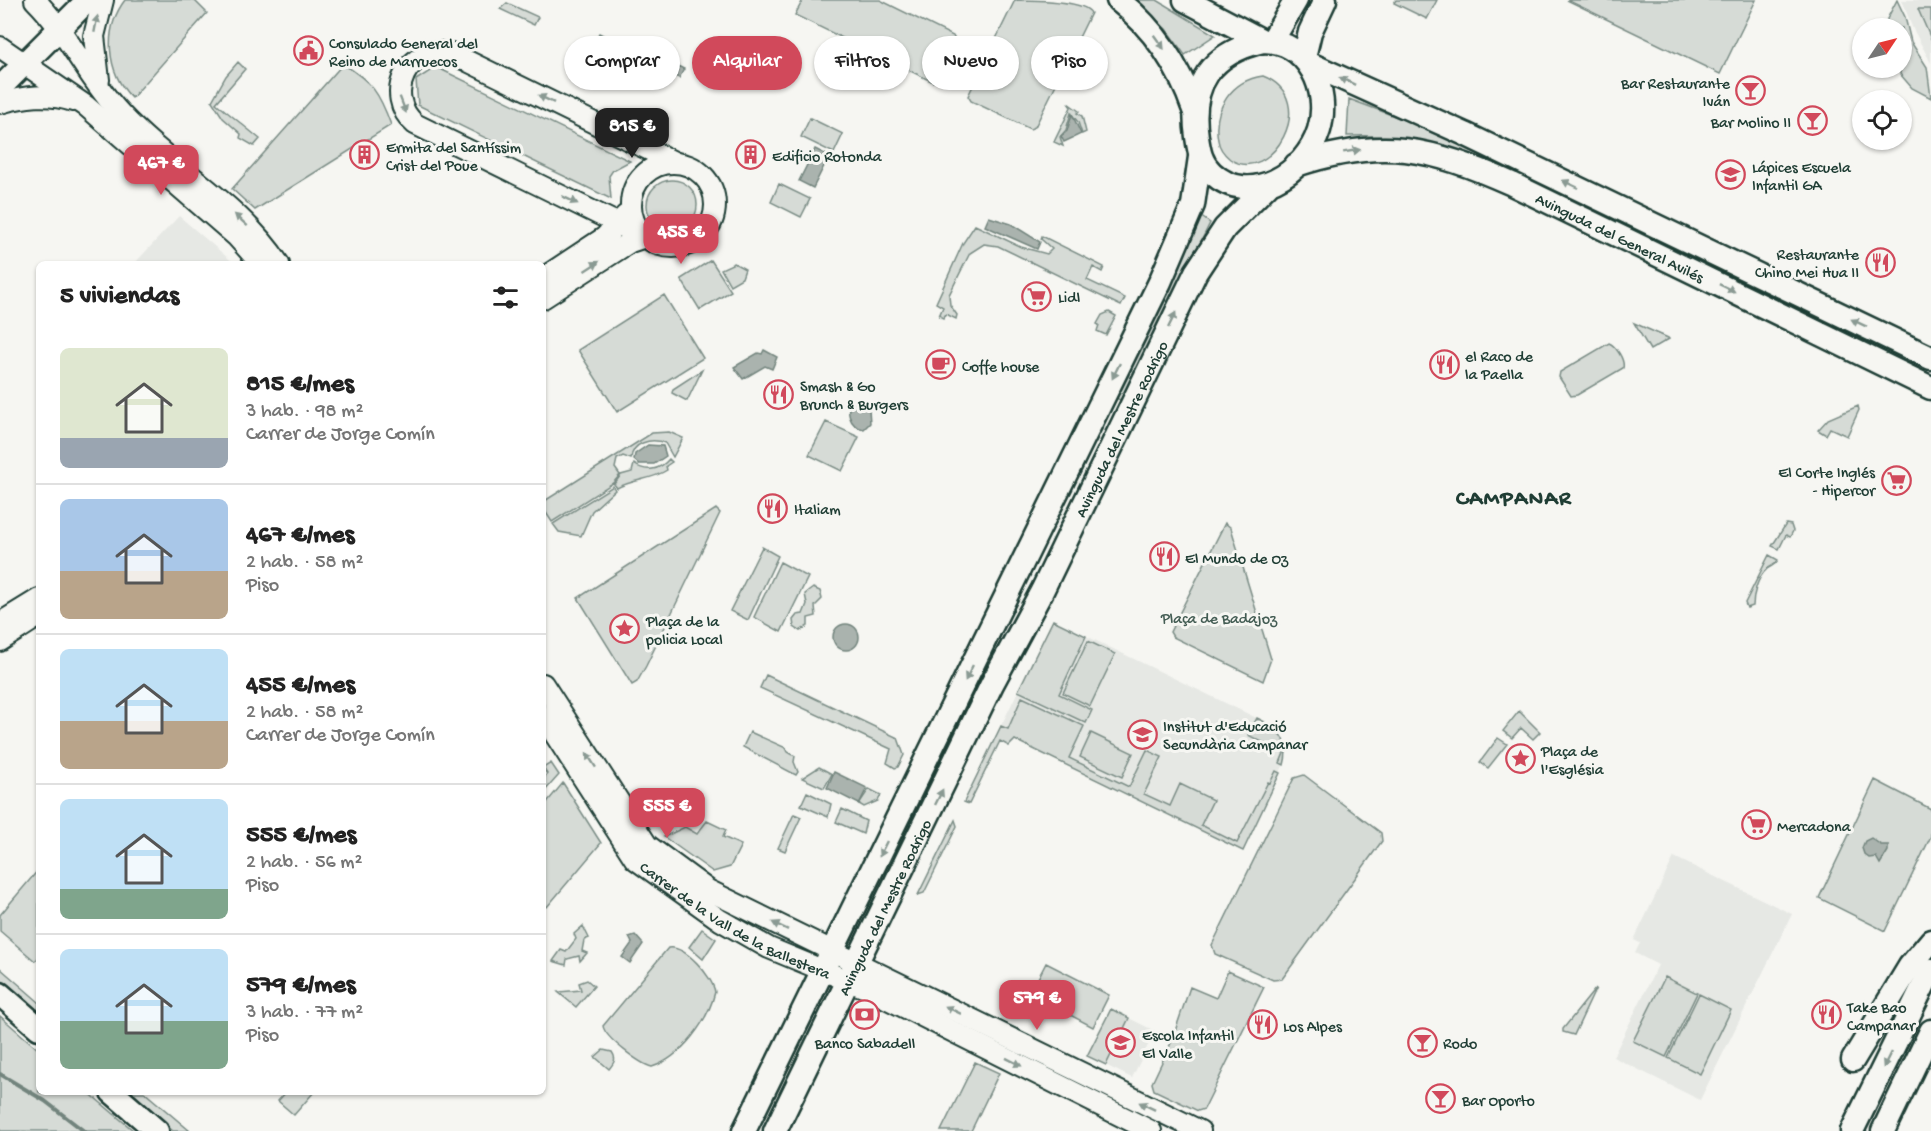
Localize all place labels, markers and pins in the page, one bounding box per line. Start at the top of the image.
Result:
public building icon: Consulado General del Reino de Marruecos [292,35,324,67]
place label: Consulado General del Reino de Marruecos [329,36,478,73]
bar icon: Bar Restaurante Iván [1735,75,1767,107]
place label: Bar Restaurante Iván [1620,76,1731,113]
bar icon: Bar Molino II [1796,105,1828,137]
pin: 815 € [590,108,674,159]
place label: Bar Molino II [1710,115,1791,134]
building icon: Ermita del Santíssim Crist del Poue [349,139,381,171]
building icon: Edificio Rotonda [735,139,767,171]
place label: Ermita del Santíssim Crist del Poue [386,140,522,177]
pin: 467 € [119,145,203,196]
place label: Edificio Rotonda [772,149,883,168]
school or university icon: Lápices Escuela Infantil GA [1715,159,1747,191]
place label: Lápices Escuela Infantil GA [1752,160,1852,197]
pin: 455 € [639,214,723,265]
restaurant icon: Restaurante Chino Mei Hua II [1864,246,1896,278]
place label: Restaurante Chino Mei Hua II [1755,247,1860,284]
supermarket icon: Lidl [1021,280,1053,312]
place label: Lidl [1058,290,1080,309]
restaurant icon: el Raco de la Paella [1428,348,1460,380]
cafe icon: Coffe house [925,349,957,381]
place label: el Raco de la Paella [1465,349,1534,386]
place label: Coffe house [962,359,1040,378]
restaurant icon: Smash & Go Brunch & Burgers [763,378,795,410]
place label: Smash & Go Brunch & Burgers [799,379,909,416]
supermarket icon: El Corte Inglés - Hipercor [1880,464,1912,496]
place label: El Corte Inglés - Hipercor [1778,465,1876,502]
restaurant icon: Italiam [757,492,789,524]
place label: Italiam [794,502,841,521]
restaurant icon: El Mundo de Oz [1148,541,1180,573]
place label: El Mundo de Oz [1185,551,1289,570]
place icon: Plaça de la policia Local [609,613,641,645]
place label: Plaça de la policia Local [645,614,723,651]
school or university icon: Institut d'Educació Secundària Campanar [1126,718,1158,750]
place label: Institut d'Educació Secundària Campanar [1163,719,1308,756]
place icon: Plaça de l'Església [1504,743,1536,775]
place label: Plaça de l'Església [1540,744,1605,781]
pin: 555 € [625,788,709,839]
supermarket icon: Mercadona [1740,809,1772,841]
place label: Mercadona [1777,819,1852,838]
pin: 579 € [995,980,1079,1031]
bank icon: Banco Sabadell [849,998,881,1030]
restaurant icon: Take Bao Campanar [1810,999,1842,1031]
place label: Take Bao Campanar [1846,1000,1916,1037]
restaurant icon: Los Alpes [1246,1009,1278,1041]
place label: Los Alpes [1283,1019,1343,1038]
bar icon: Rodo [1406,1026,1438,1058]
school or university icon: Escola Infantil El Valle [1105,1027,1137,1059]
place label: Escola Infantil El Valle [1142,1028,1234,1065]
place label: Banco Sabadell [814,1036,915,1055]
place label: Rodo [1443,1036,1477,1055]
bar icon: Bar Oporto [1425,1083,1457,1115]
place label: Bar Oporto [1461,1093,1535,1112]

